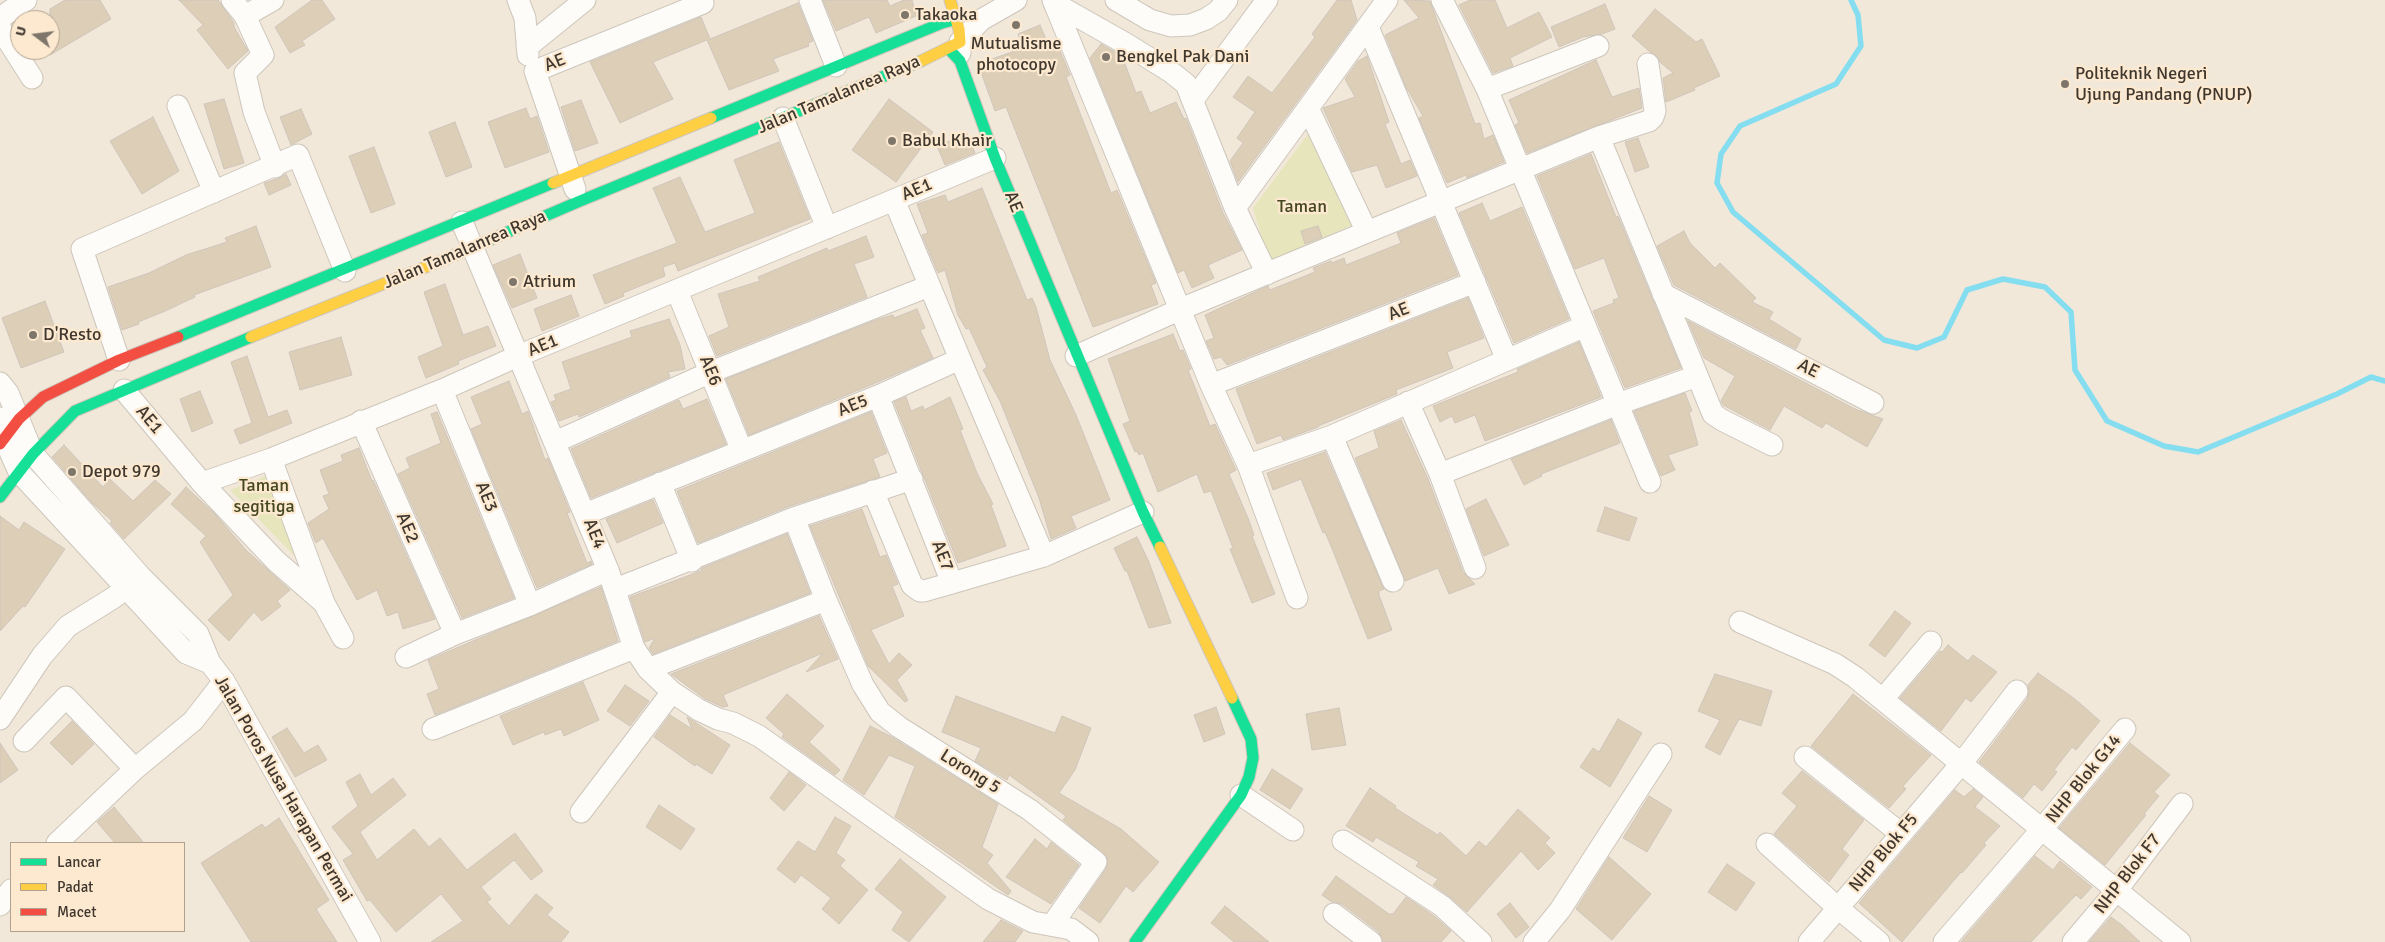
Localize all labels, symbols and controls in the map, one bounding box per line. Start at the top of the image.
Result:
place label: Takaoka [915,4,977,26]
marker: Takaoka [899,9,911,21]
north arrow [10,10,60,60]
marker: Mutualisme photocopy [1010,19,1022,31]
text: U [12,24,30,38]
place label: Mutualisme photocopy [971,33,1061,76]
place label: Bengkel Pak Dani [1116,46,1249,68]
street label: AE [541,49,569,77]
street label: Jalan Tamalanrea Raya [754,51,924,139]
marker: Bengkel Pak Dani [1100,51,1112,63]
place label: Politeknik Negeri Ujung Pandang (PNUP) [2075,63,2253,106]
marker: Politeknik Negeri Ujung Pandang (PNUP) [2059,78,2071,90]
place label: Babul Khair [902,130,992,152]
marker: Babul Khair [886,135,898,147]
street label: AE1 [899,174,935,206]
street label: AE [999,188,1027,216]
park label: Taman [1277,196,1327,218]
street label: Jalan Tamalanrea Raya [380,206,550,294]
place label: Atrium [523,271,576,293]
marker: Atrium [507,276,519,288]
street label: AE [1385,298,1413,326]
place label: D'Resto [43,324,101,346]
marker: D'Resto [27,329,39,341]
street label: AE1 [525,330,561,362]
street label: AE6 [694,353,726,389]
street label: AE [1794,354,1822,384]
street label: AE5 [835,390,871,422]
street label: AE1 [131,401,167,439]
place label: Depot 979 [82,461,161,483]
marker: Depot 979 [66,466,78,478]
park label: Taman segitiga [233,475,295,518]
street label: AE3 [470,479,502,515]
street label: AE2 [391,510,423,546]
street label: AE4 [578,516,610,552]
street label: AE7 [926,538,958,574]
street label: Jalan Poros Nusa Harapan Permai [209,672,357,906]
street label: NHP Blok G14 [2042,730,2126,828]
street label: Lorong 5 [936,745,1004,799]
street label: NHP Blok F5 [1845,809,1923,897]
street label: NHP Blok F7 [2090,830,2166,918]
legend [10,842,185,932]
text: Lancar [57,853,101,871]
text: Padat [57,878,93,896]
text: Macet [57,903,96,921]

